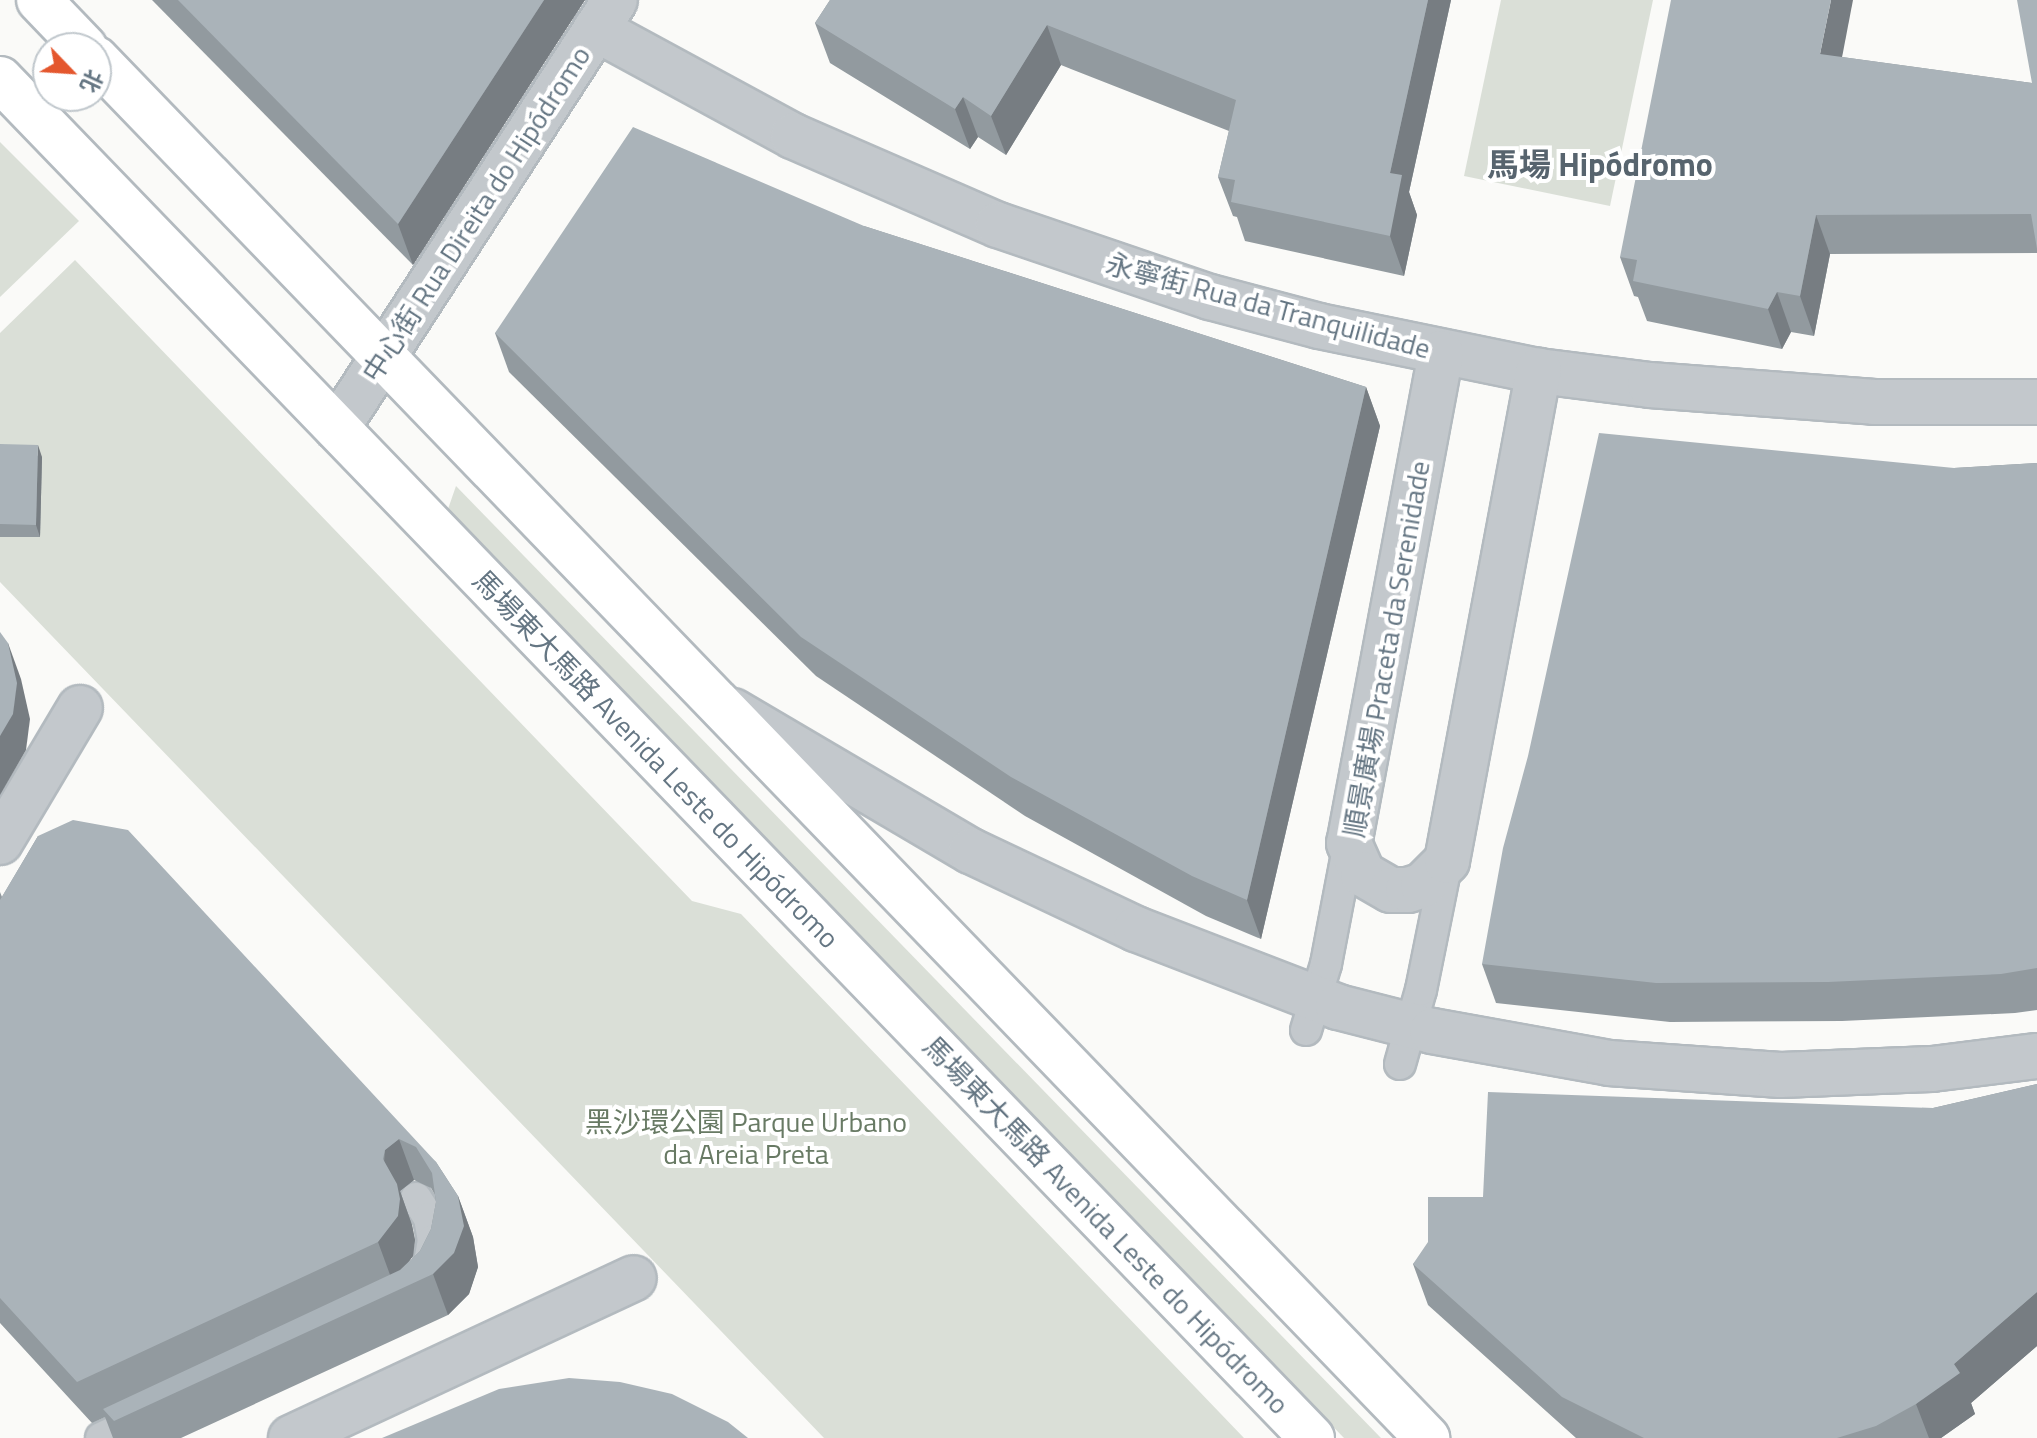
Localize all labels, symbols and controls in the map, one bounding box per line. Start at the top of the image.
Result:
north arrow [32,32,112,112]
street label: 中心街 Rua Direita do Hipódromo [355,40,597,388]
text: 北 [72,64,112,98]
district label: 馬場 Hipódromo [1487,145,1713,183]
street label: 永寧街 Rua da Tranquilidade [1102,246,1434,366]
street label: 順景廣場 Praceta da Serenidade [1337,458,1437,840]
street label: 馬場東大馬路 Avenida Leste do Hipódromo [466,563,846,955]
street label: 馬場東大馬路 Avenida Leste do Hipódromo [916,1029,1296,1421]
park label: 黑沙環公園 Parque Urbano da Areia Preta [585,1105,907,1171]

